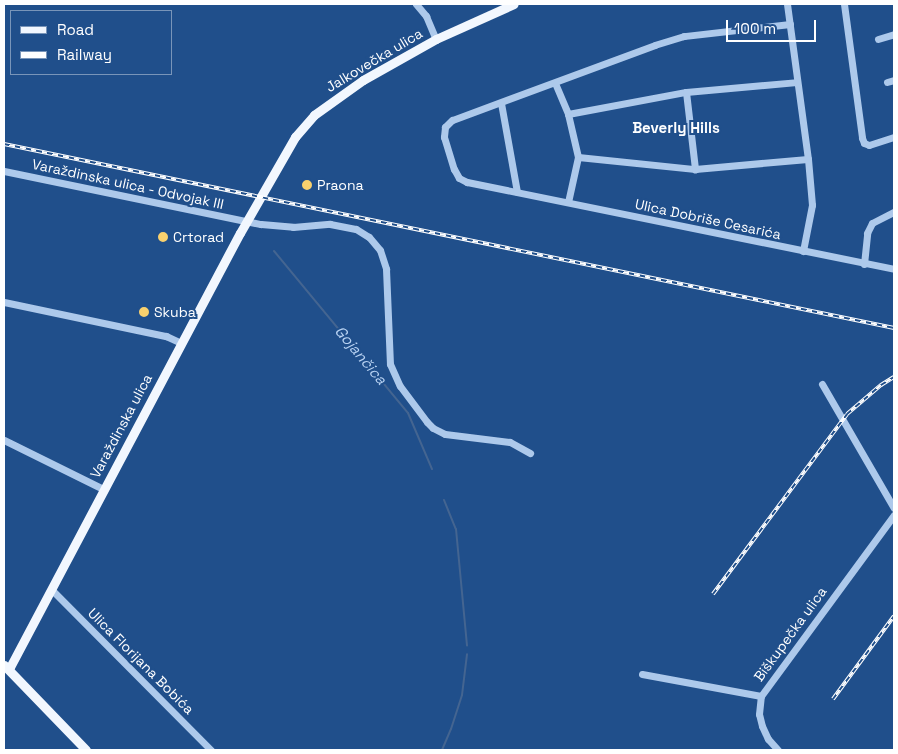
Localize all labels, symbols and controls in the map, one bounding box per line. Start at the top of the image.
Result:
legend [10,10,172,75]
scale bar [728,10,818,42]
text: 100 m [734,19,776,38]
text: Road [57,20,94,39]
street label: Jalkovečka ulica [323,25,425,95]
text: Railway [57,45,112,64]
district label: Beverly Hills [632,119,720,137]
street label: Varaždinska ulica - Odvojak III [30,155,226,213]
place label: Praona [317,177,364,193]
marker: Praona [301,179,313,191]
street label: Ulica Dobriše Cesarića [633,195,783,243]
place label: Crtorad [173,229,224,245]
marker: Crtorad [157,231,169,243]
place label: Skuba [154,304,196,320]
marker: Skuba [138,306,150,318]
water label: Gojančica [331,322,391,388]
street label: Varaždinska ulica [86,371,156,481]
street label: Biškupečka ulica [750,583,830,685]
street label: Ulica Florijana Bobića [84,604,198,718]

